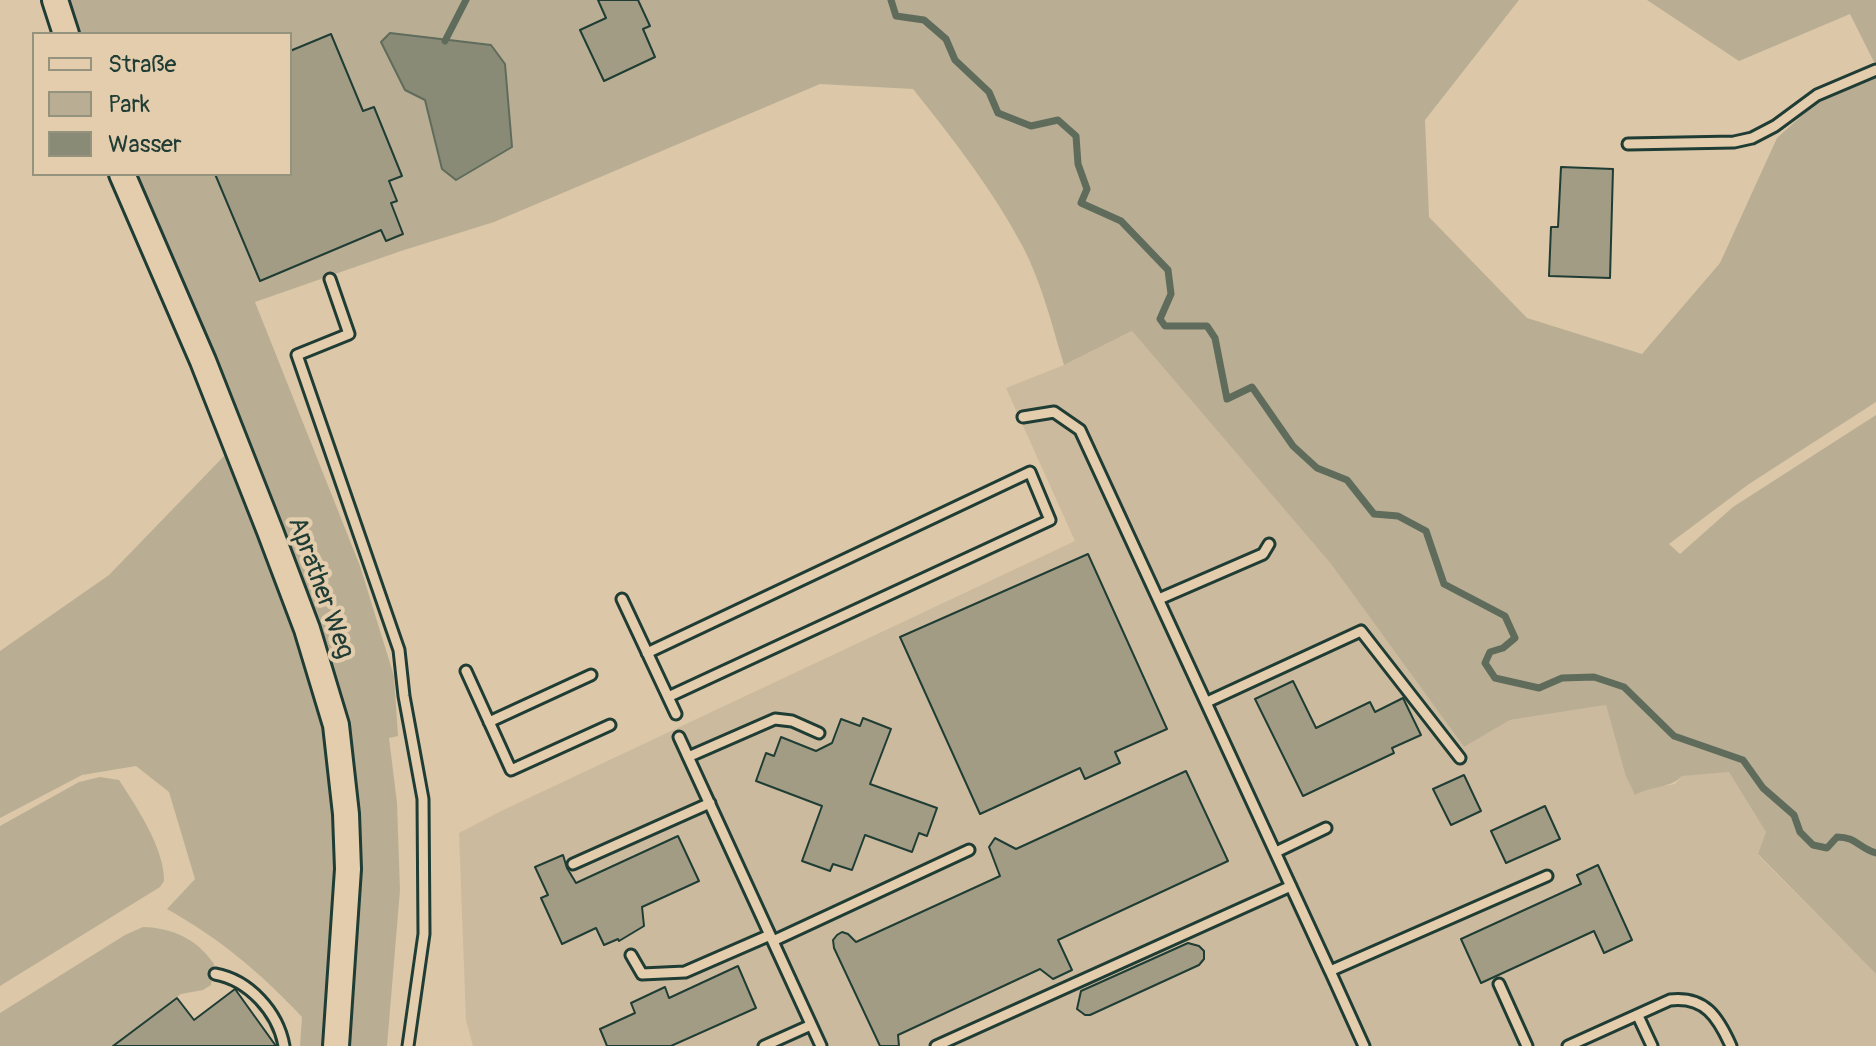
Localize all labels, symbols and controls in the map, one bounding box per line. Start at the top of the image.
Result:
legend [32,32,292,176]
text: Straße [108,50,176,79]
text: Park [108,90,150,119]
text: Wasser [108,130,182,159]
street label: Aprather Weg [280,513,360,663]

